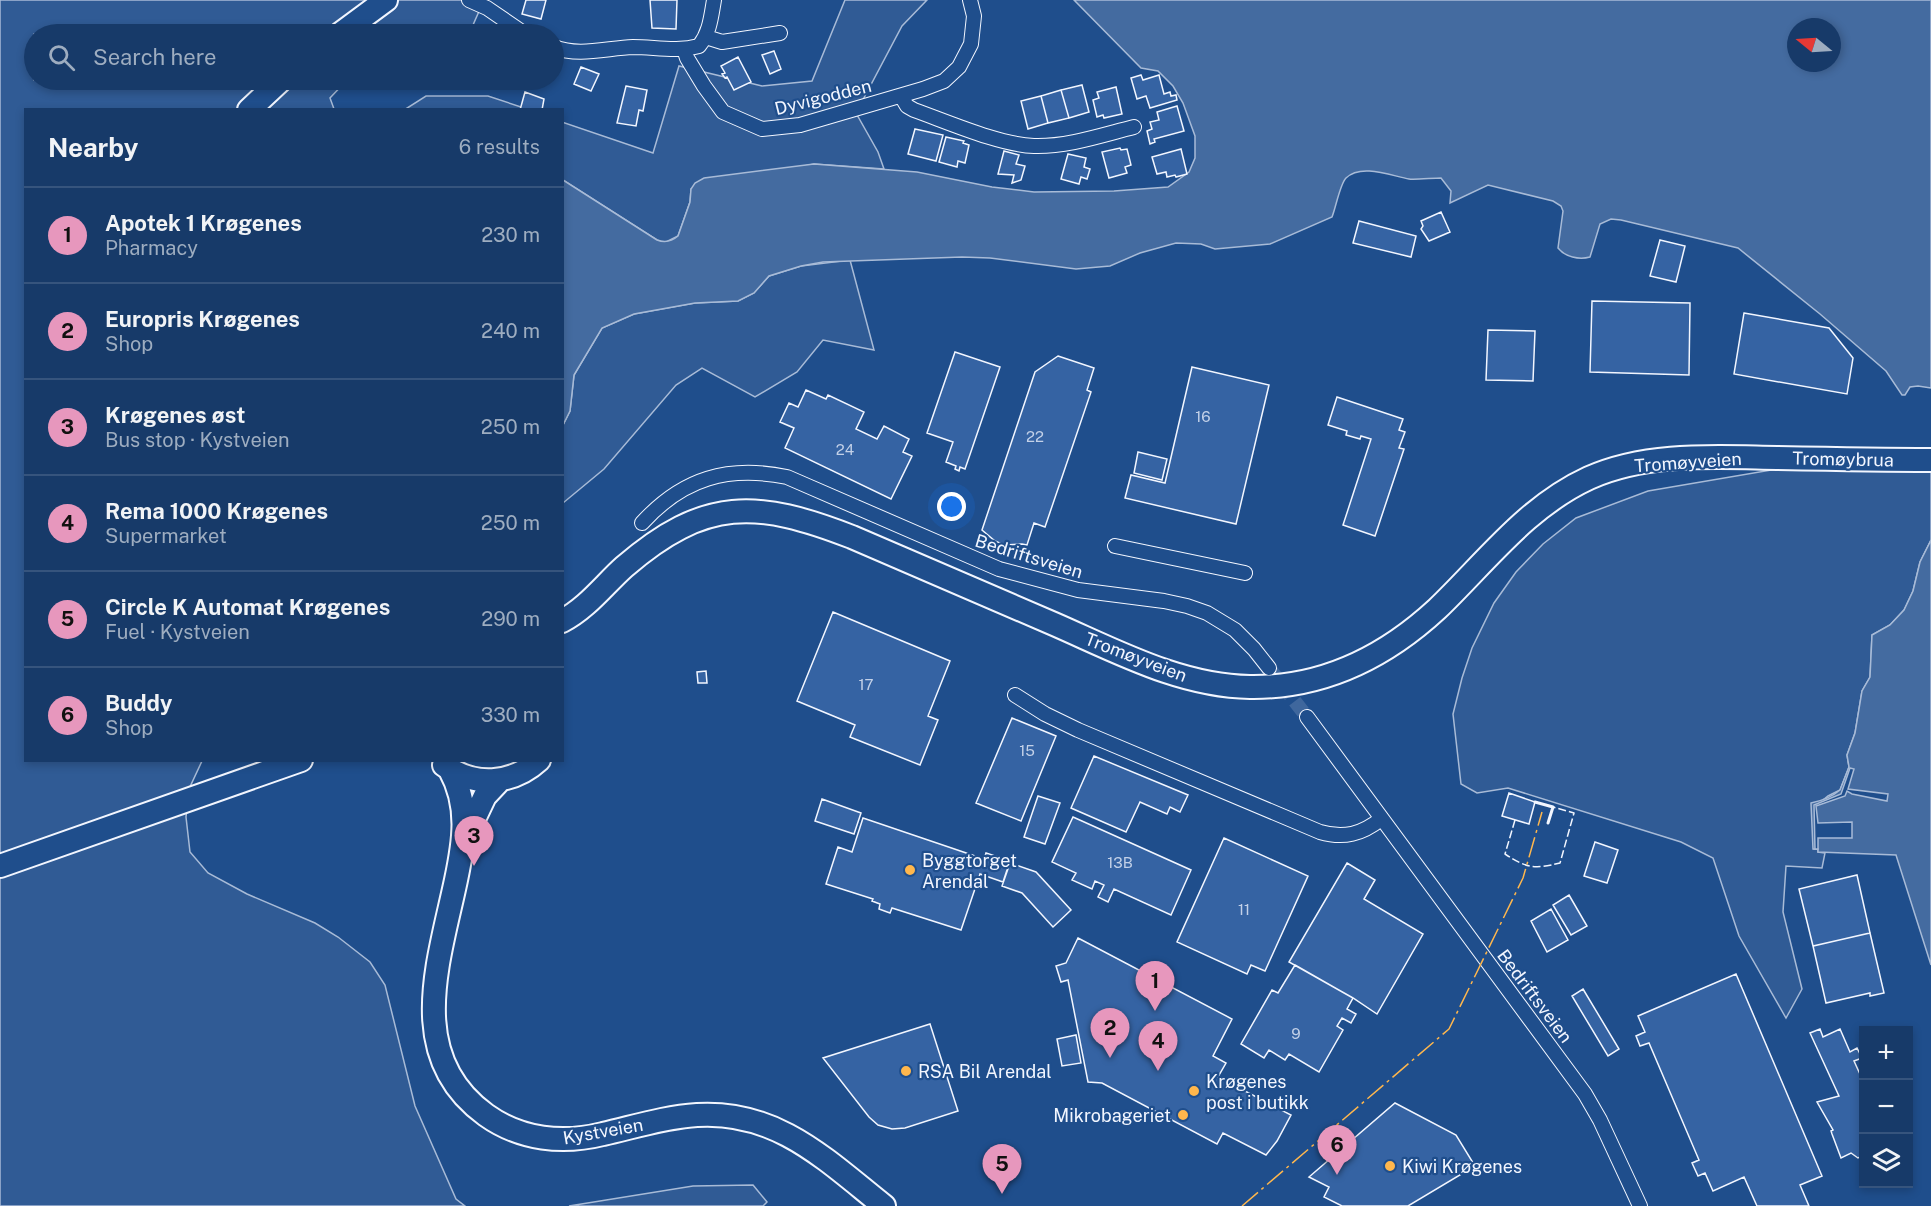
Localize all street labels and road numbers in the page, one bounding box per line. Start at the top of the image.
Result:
street label: Dyvigodden [772,75,874,119]
street label: Tromøyveien [1634,448,1742,476]
street label: Tromøybrua [1792,448,1894,470]
street label: Bedriftsveien [973,530,1085,582]
street label: Tromøyveien [1082,628,1190,686]
street label: Bedriftsveien [1493,945,1577,1047]
street label: Kystveien [561,1114,645,1148]

